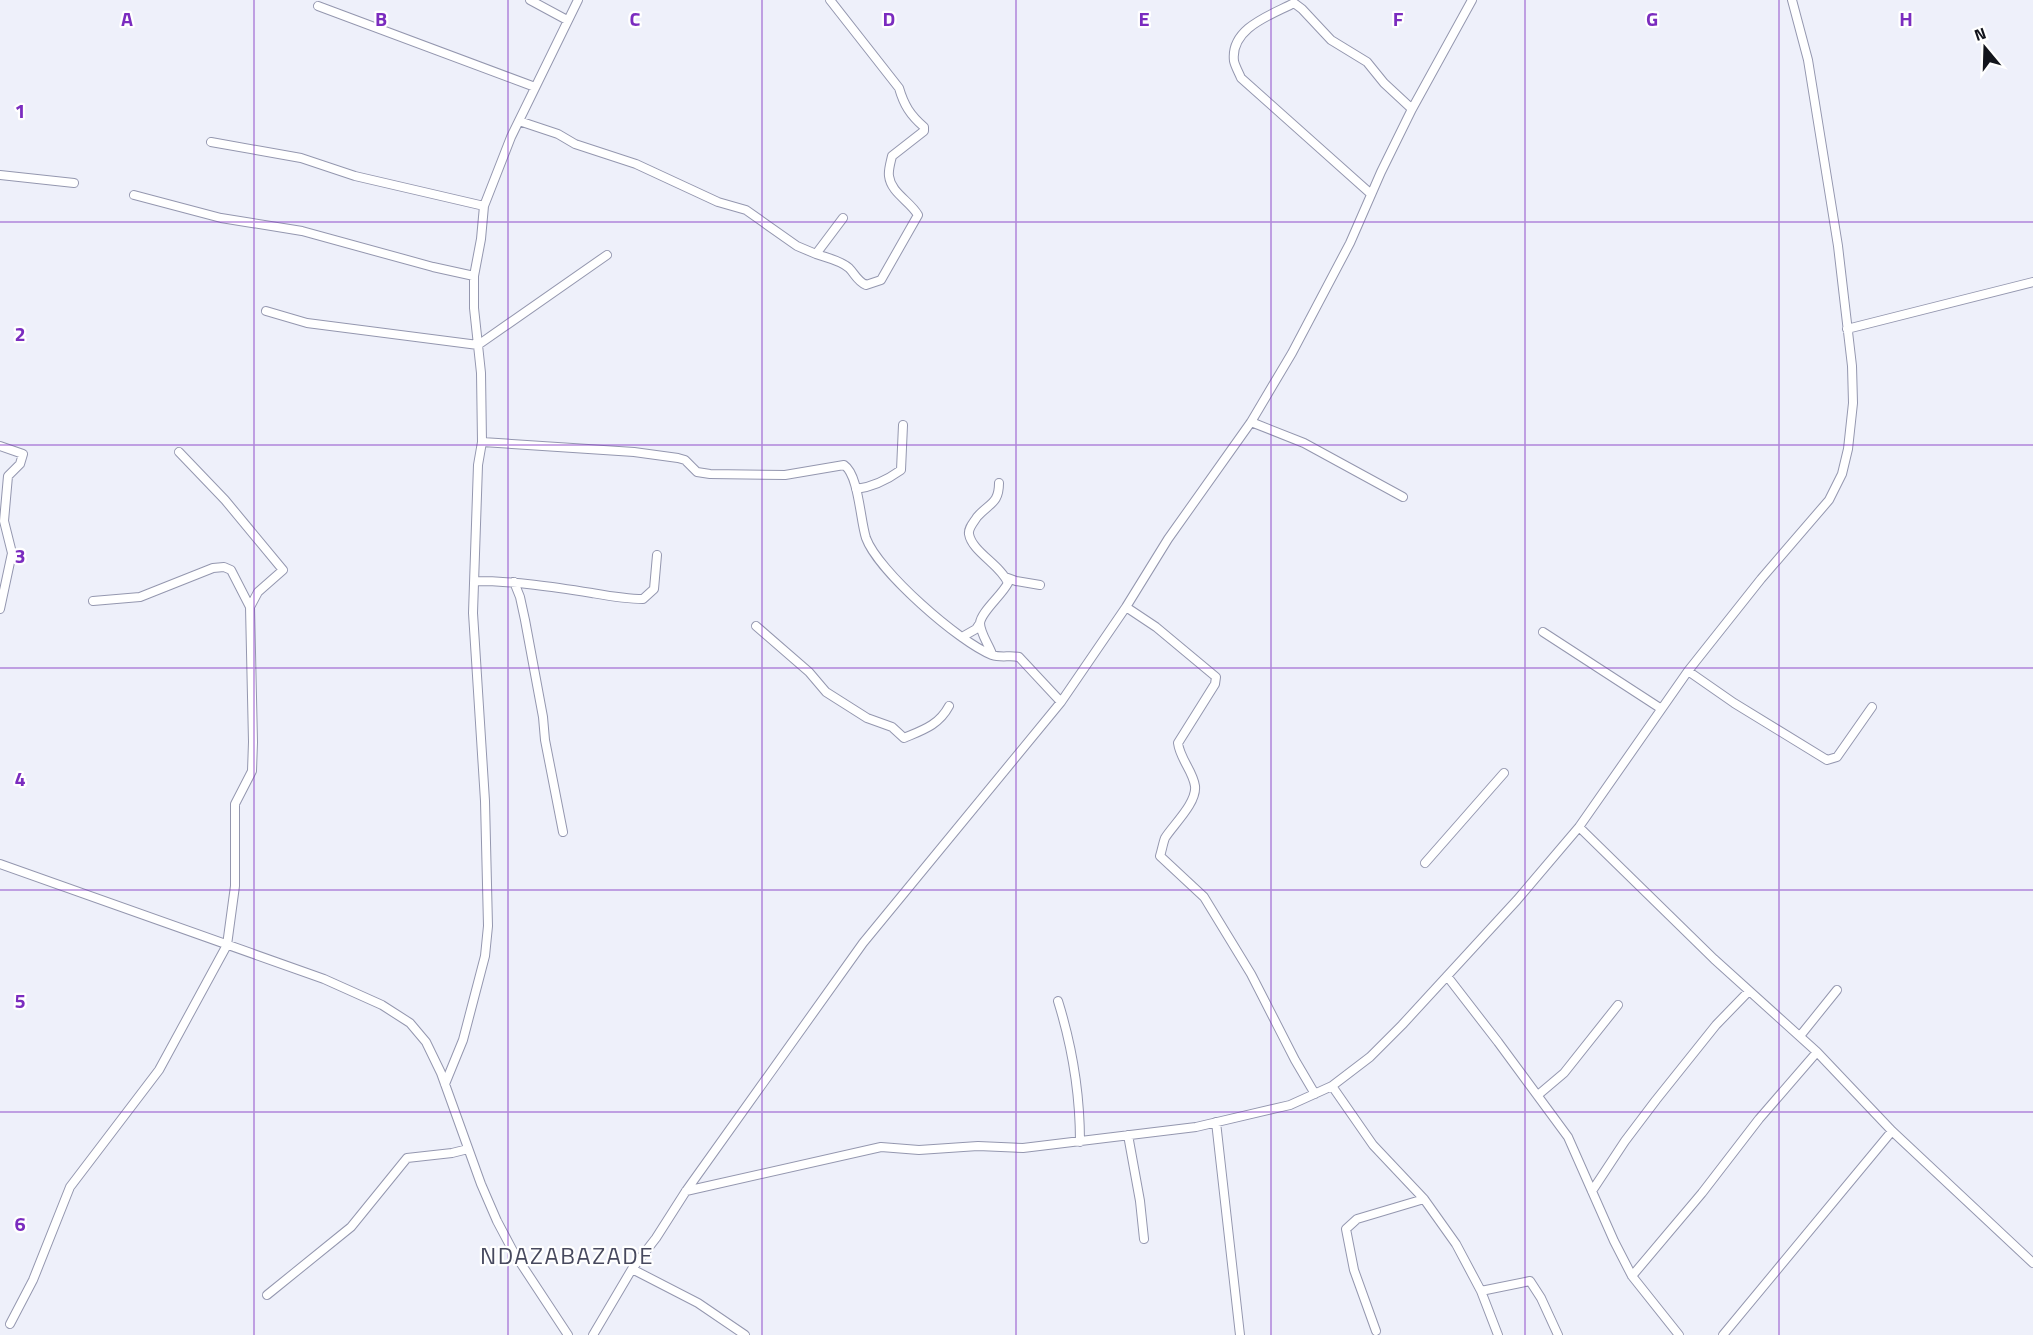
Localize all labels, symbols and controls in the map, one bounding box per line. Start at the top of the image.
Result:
text: A [121,3,133,34]
text: B [375,3,387,34]
text: C [630,3,641,34]
text: D [883,3,895,34]
text: E [1138,3,1150,34]
text: F [1393,3,1404,34]
text: G [1646,3,1658,34]
text: H [1899,3,1913,34]
north arrow [1955,18,2015,78]
text: N [1971,21,1989,47]
text: 1 [14,95,26,126]
text: 2 [14,318,26,349]
text: 3 [14,540,26,571]
text: 4 [14,763,26,794]
text: 5 [14,985,26,1016]
text: 6 [14,1208,26,1239]
district label: NDAZABAZADE [480,1237,654,1273]

